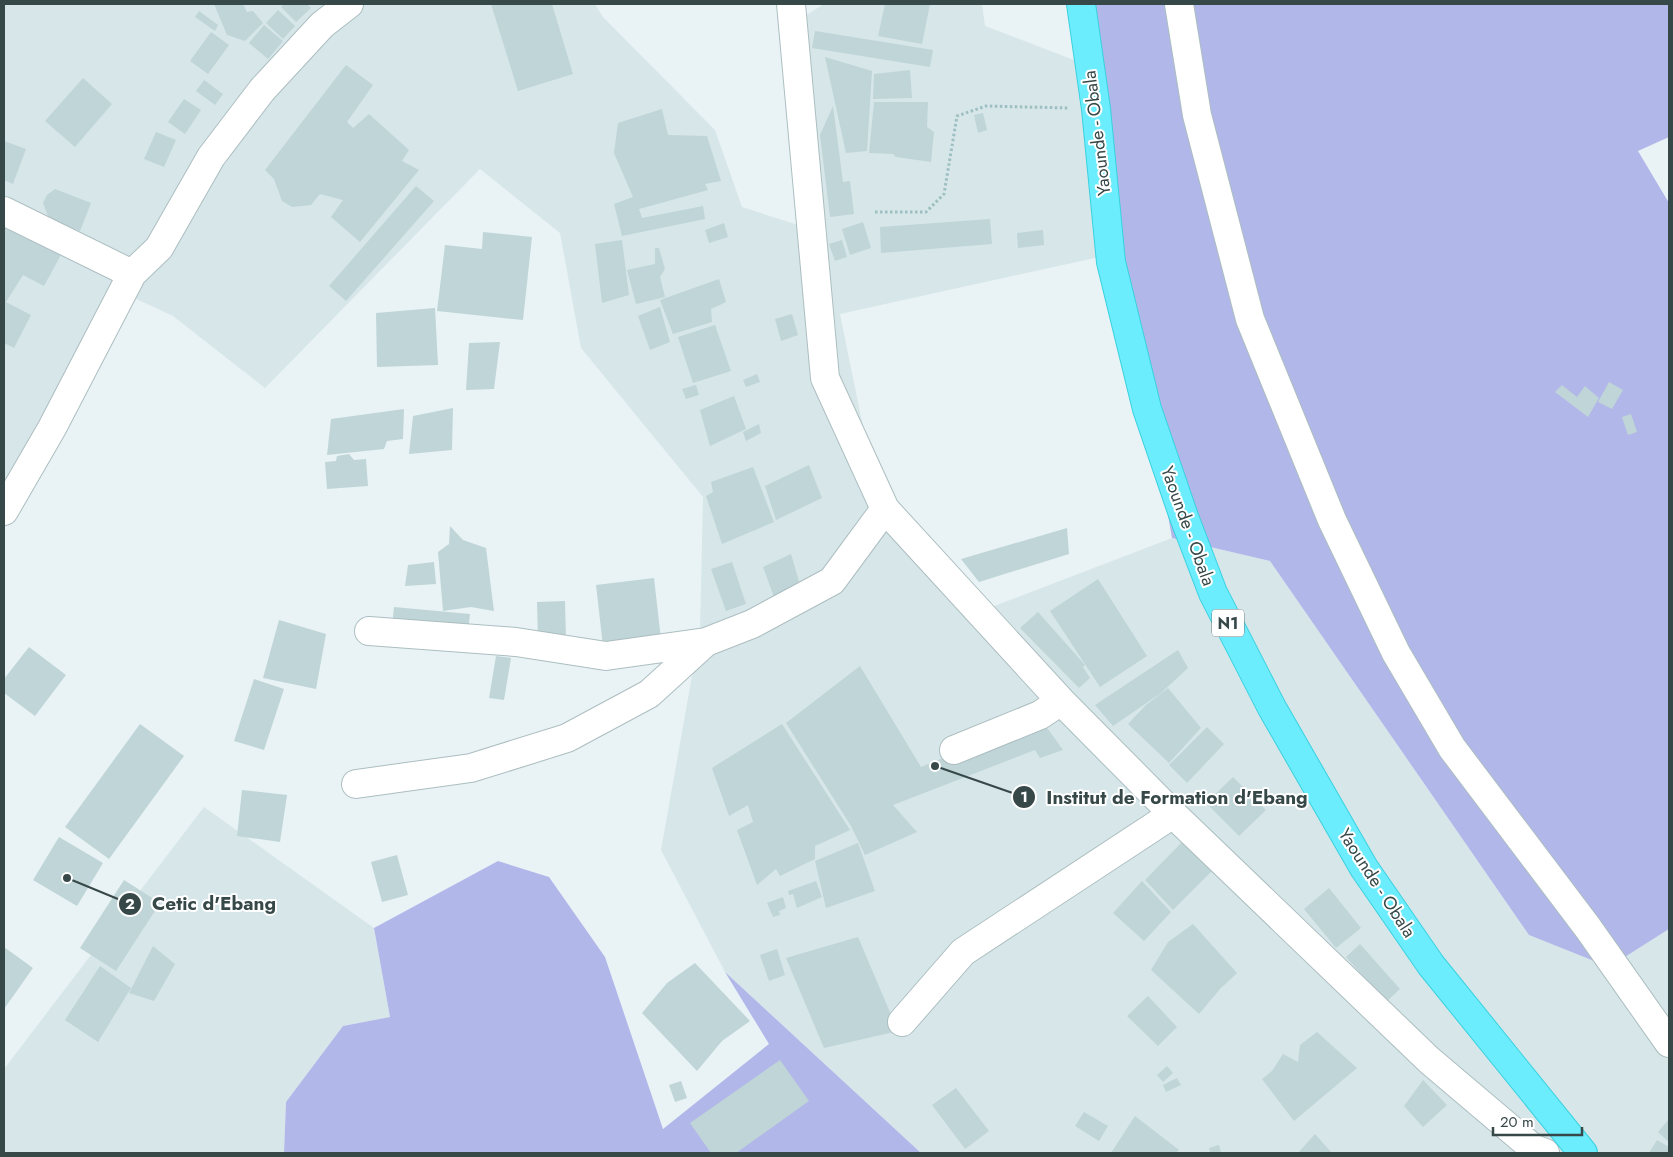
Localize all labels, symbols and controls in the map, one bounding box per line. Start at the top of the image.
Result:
street label: Yaounde - Obala [1076,69,1118,197]
street label: Yaounde - Obala [1154,462,1222,590]
road number: N1 [1212,610,1244,636]
callout: Institut de Formation d'Ebang [1011,780,1318,814]
text: Institut de Formation d'Ebang [1046,784,1308,811]
text: 1 [1020,786,1028,808]
street label: Yaounde - Obala [1332,823,1422,943]
callout: Cetic d'Ebang [117,887,286,921]
text: Cetic d'Ebang [152,890,276,917]
text: 2 [125,893,135,915]
scale bar [1493,1104,1582,1136]
text: 20 m [1500,1111,1534,1133]

